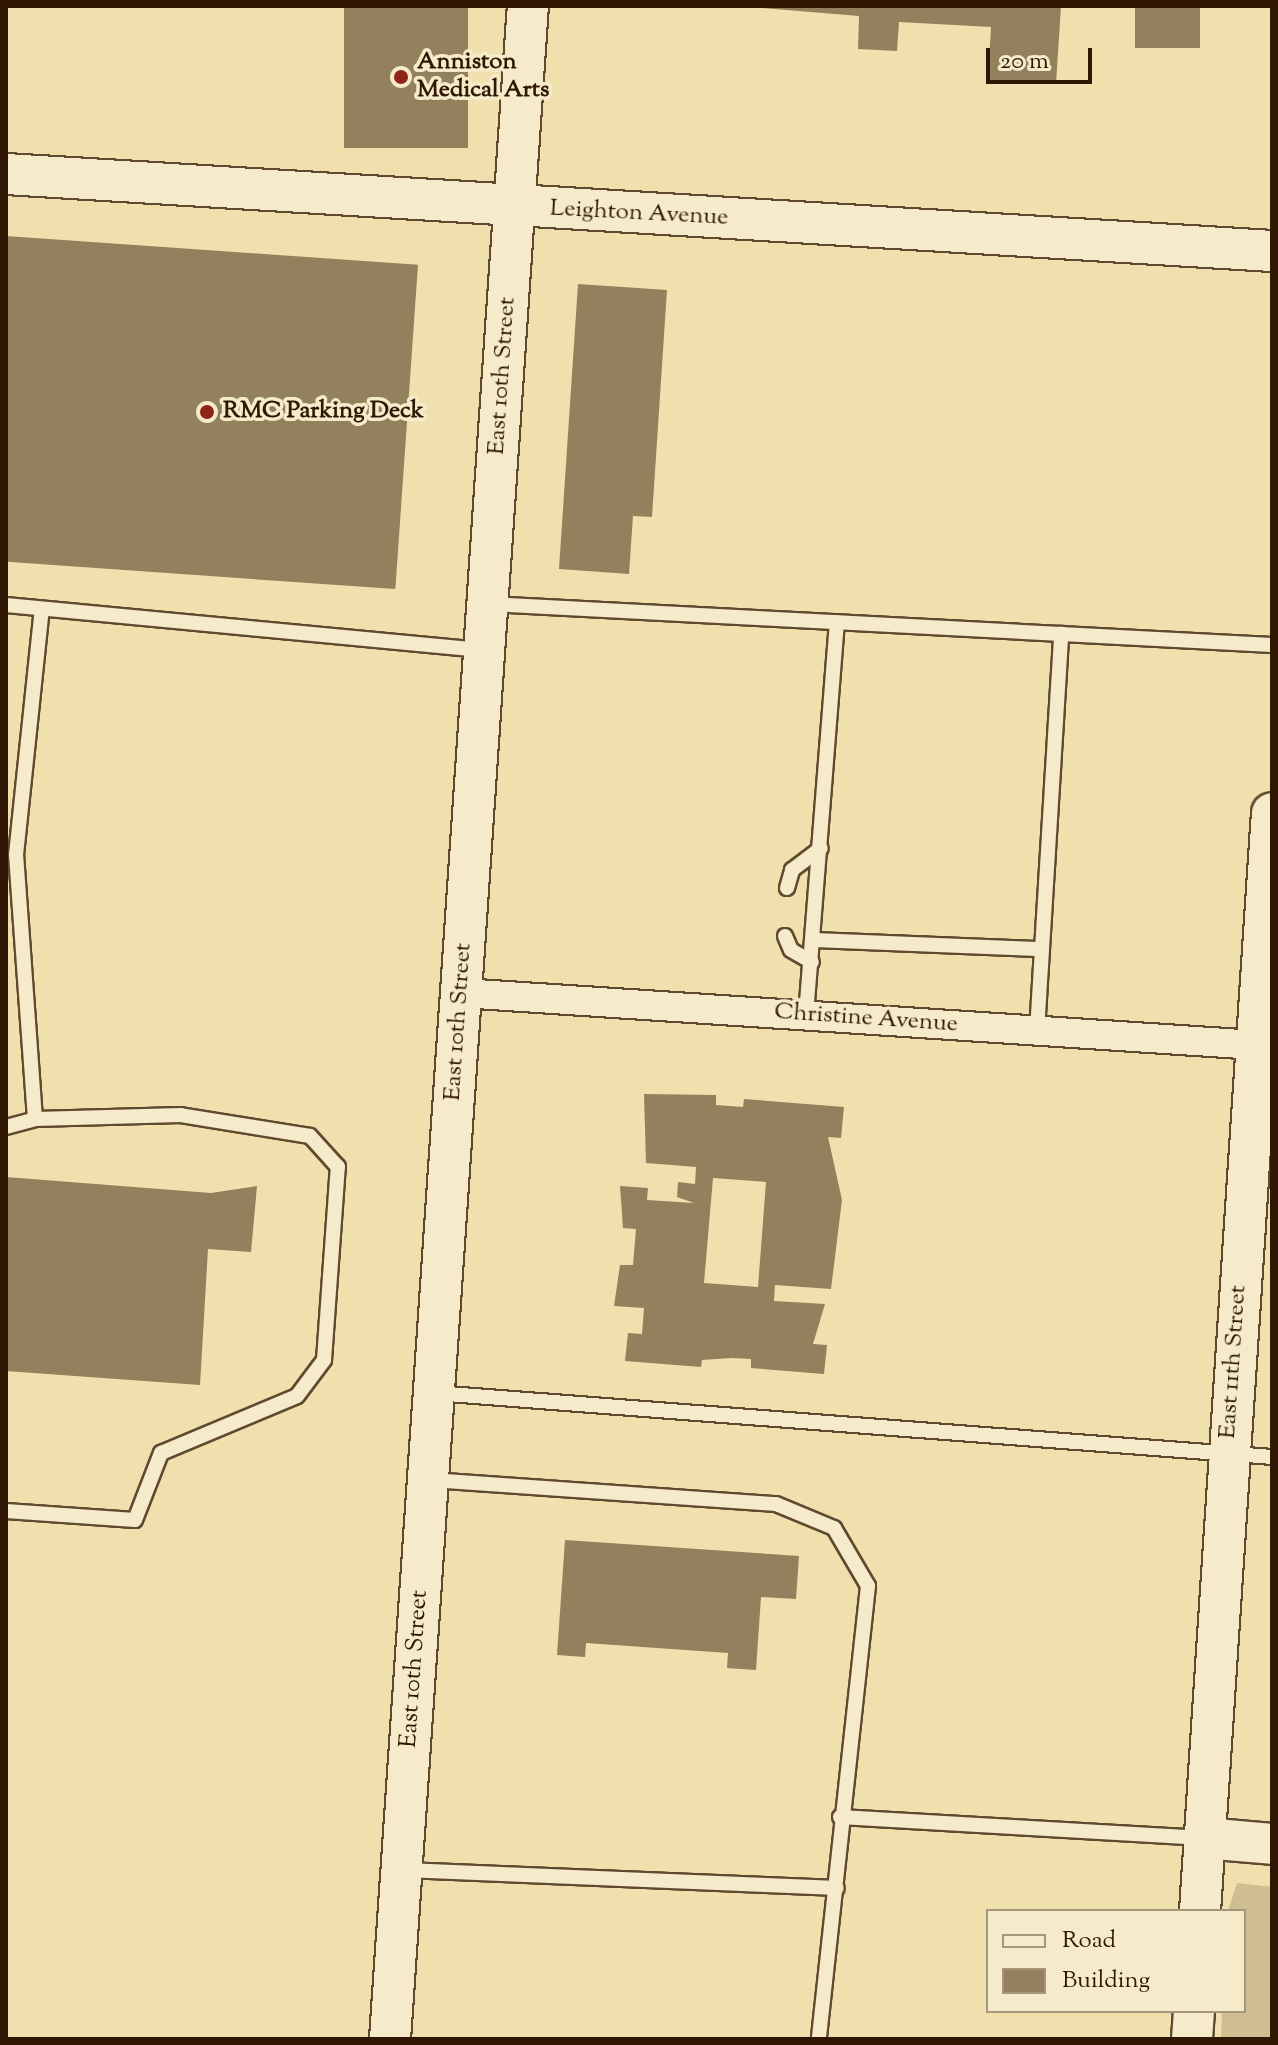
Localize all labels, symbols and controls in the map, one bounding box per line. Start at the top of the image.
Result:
scale bar [990,32,1096,82]
text: 20 m [1000,45,1049,79]
place label: Anniston Medical Arts [417,49,550,105]
marker: Anniston Medical Arts [392,68,410,86]
street label: Leighton Avenue [549,195,729,233]
street label: East 10th Street [483,296,523,456]
place label: RMC Parking Deck [223,398,424,426]
marker: RMC Parking Deck [198,403,216,421]
street label: East 10th Street [439,942,479,1102]
street label: Christine Avenue [773,998,959,1040]
street label: East 11th Street [1214,1284,1254,1440]
street label: East 10th Street [395,1589,435,1749]
legend [986,1909,1246,2013]
text: Road [1062,1924,1116,1958]
text: Building [1062,1964,1150,1998]

